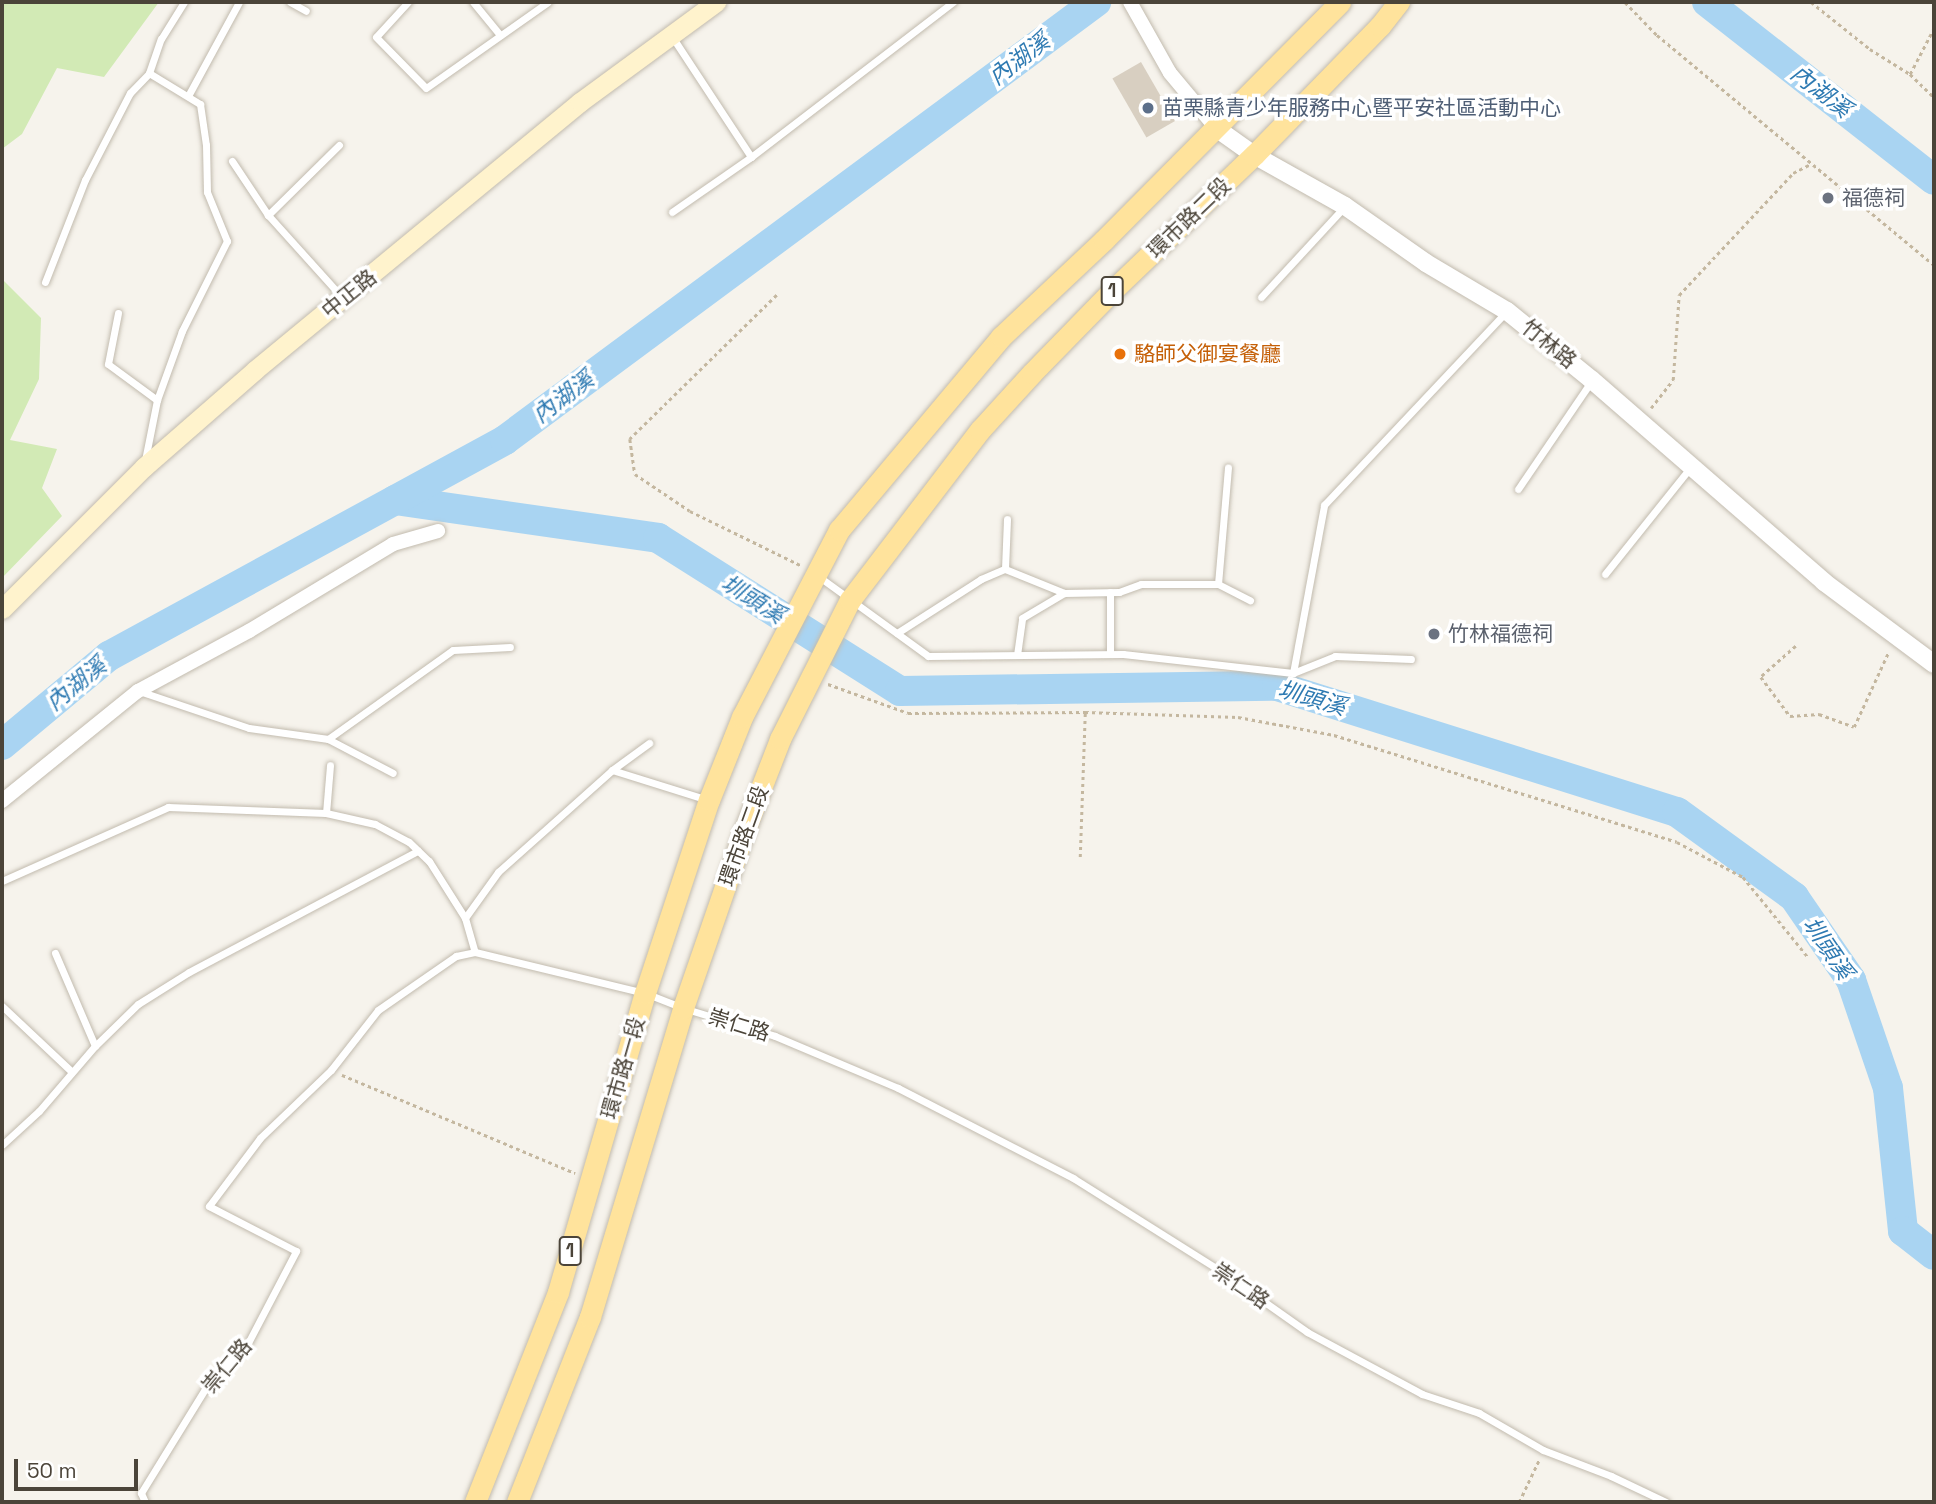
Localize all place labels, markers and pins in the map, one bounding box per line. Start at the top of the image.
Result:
place label: 苗栗縣青少年服務中心暨平安社區活動中心 [1162,95,1561,121]
marker: 苗栗縣青少年服務中心暨平安社區活動中心 [1140,100,1156,116]
place label: 福德祠 [1842,185,1905,211]
marker: 福德祠 [1820,190,1836,206]
place label: 駱師父御宴餐廳 [1134,341,1281,367]
marker: 駱師父御宴餐廳 [1112,346,1128,362]
place label: 竹林福德祠 [1448,621,1553,647]
marker: 竹林福德祠 [1426,626,1442,642]

